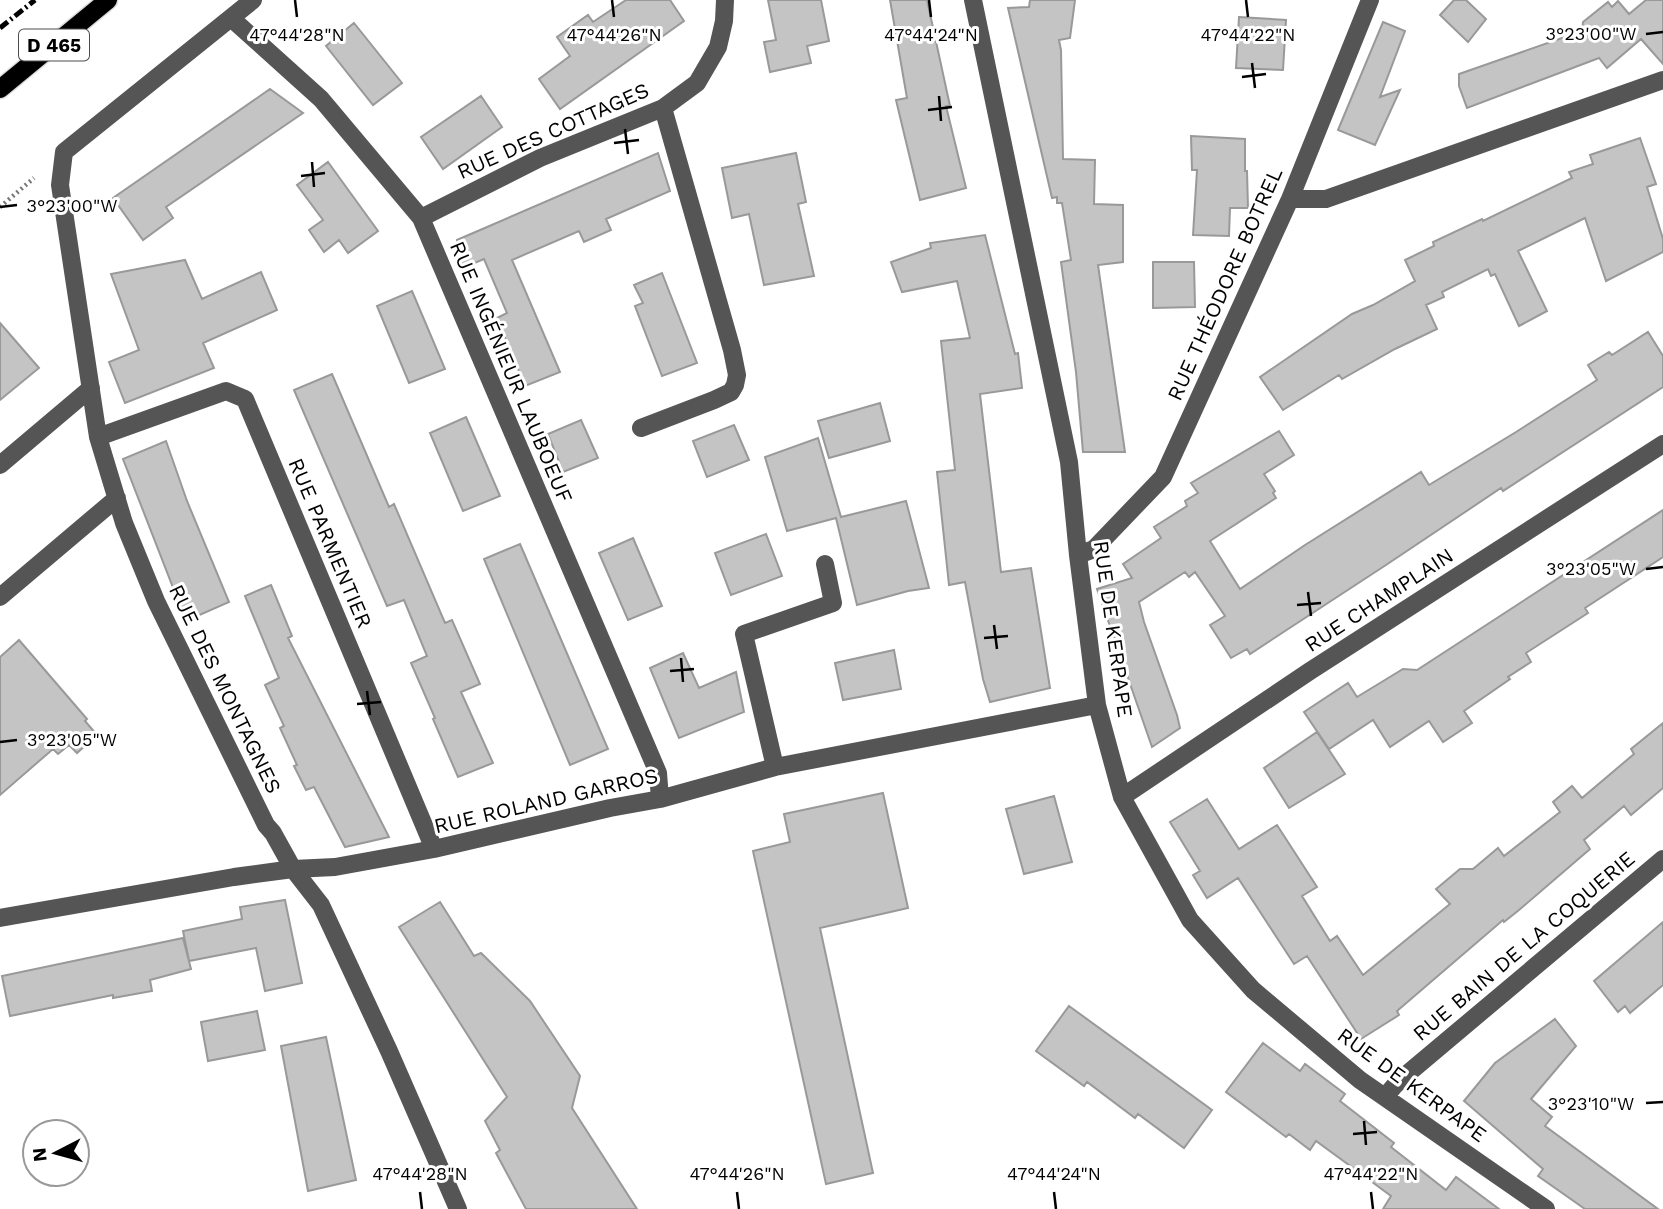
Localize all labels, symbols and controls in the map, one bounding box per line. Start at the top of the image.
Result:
text: 3°23'00"W [1546,23,1636,44]
text: 47°44'28"N [249,24,345,45]
text: 47°44'26"N [566,24,662,45]
text: 47°44'24"N [884,24,978,45]
text: 47°44'22"N [1201,24,1295,45]
road number: D 465 [19,30,89,60]
street label: RUE DES COTTAGES [453,77,653,184]
street label: RUE THÉODORE BOTREL [1162,163,1287,404]
text: 3°23'00"W [27,195,117,216]
street label: RUE INGÉNIEUR LAUBOEUF [445,237,578,506]
street label: RUE PARMENTIER [283,454,378,631]
street label: RUE DE KERPAPE [1089,539,1138,719]
street label: RUE CHAMPLAIN [1300,542,1458,657]
text: 3°23'05"W [1546,558,1636,579]
street label: RUE DES MONTAGNES [164,580,287,797]
text: 3°23'05"W [27,729,117,750]
street label: RUE ROLAND GARROS [431,763,660,838]
street label: RUE BAIN DE LA COQUERIE [1408,846,1640,1046]
street label: RUE DE KERPAPE [1333,1022,1492,1147]
text: 3°23'10"W [1548,1093,1634,1114]
north arrow [21,1118,91,1188]
text: N [27,1147,52,1163]
text: 47°44'28"N [372,1163,468,1184]
text: 47°44'26"N [689,1163,785,1184]
text: 47°44'24"N [1007,1163,1101,1184]
text: 47°44'22"N [1324,1163,1418,1184]

